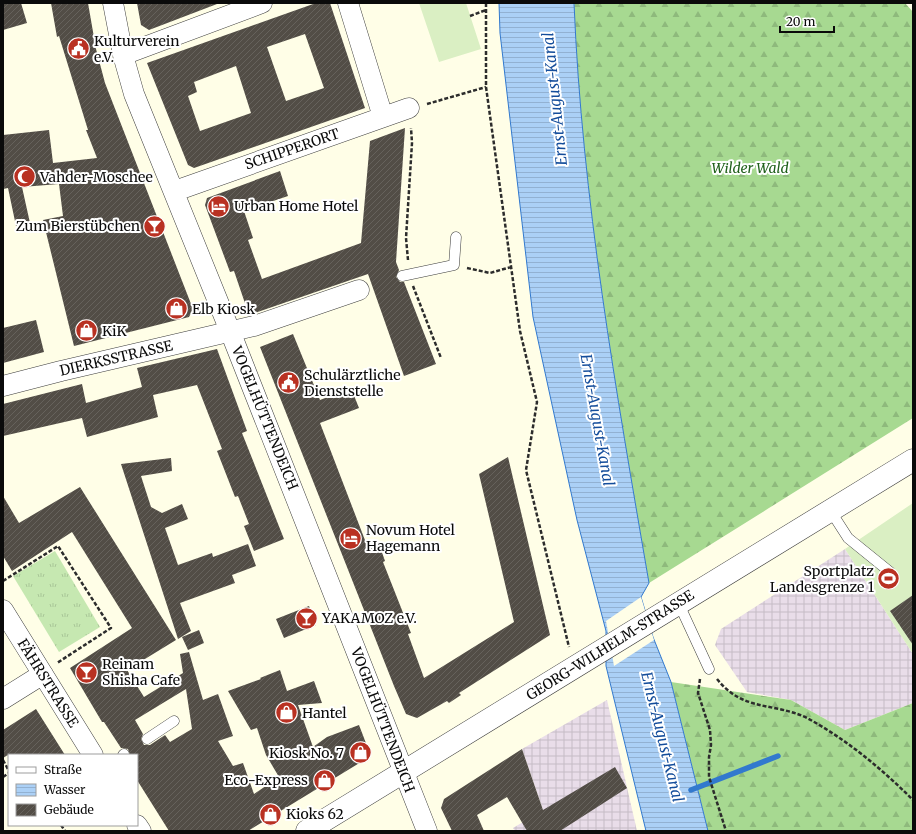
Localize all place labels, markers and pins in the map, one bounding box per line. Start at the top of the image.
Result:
place label: Kulturverein e.V. [94,32,180,66]
public building icon: Kulturverein e.V. [65,36,91,62]
mosque icon: Vahder-Moschee [12,164,38,190]
place label: Vahder-Moschee [39,168,153,186]
hotel icon: Urban Home Hotel [205,193,231,219]
place label: Urban Home Hotel [234,197,359,215]
bar icon: Zum Bierstübchen [142,213,168,239]
place label: Zum Bierstübchen [16,217,140,235]
shop icon: Elb Kiosk [163,296,189,322]
place label: Elb Kiosk [192,300,255,318]
shop icon: KiK [73,318,99,344]
place label: KiK [102,322,128,340]
place label: Schulärztliche Dienststelle [304,366,401,400]
public building icon: Schulärztliche Dienststelle [275,370,301,396]
place label: Novum Hotel Hagemann [366,521,456,555]
hotel icon: Novum Hotel Hagemann [337,525,363,551]
place label: Sportplatz Landesgrenze 1 [770,562,874,596]
sports icon: Sportplatz Landesgrenze 1 [876,566,902,592]
bar icon: YAKAMOZ e.V. [293,605,319,631]
place label: YAKAMOZ e.V. [321,609,417,627]
place label: Reinam Shisha Cafe [102,655,180,689]
bar icon: Reinam Shisha Cafe [73,659,99,685]
shop icon: Hantel [274,700,300,726]
place label: Hantel [302,704,347,722]
shop icon: Kiosk No. 7 [347,740,373,766]
place label: Kiosk No. 7 [269,744,344,762]
shop icon: Eco-Express [311,767,337,793]
place label: Eco-Express [224,771,308,789]
shop icon: Kioks 62 [257,801,283,827]
place label: Kioks 62 [286,805,344,823]

